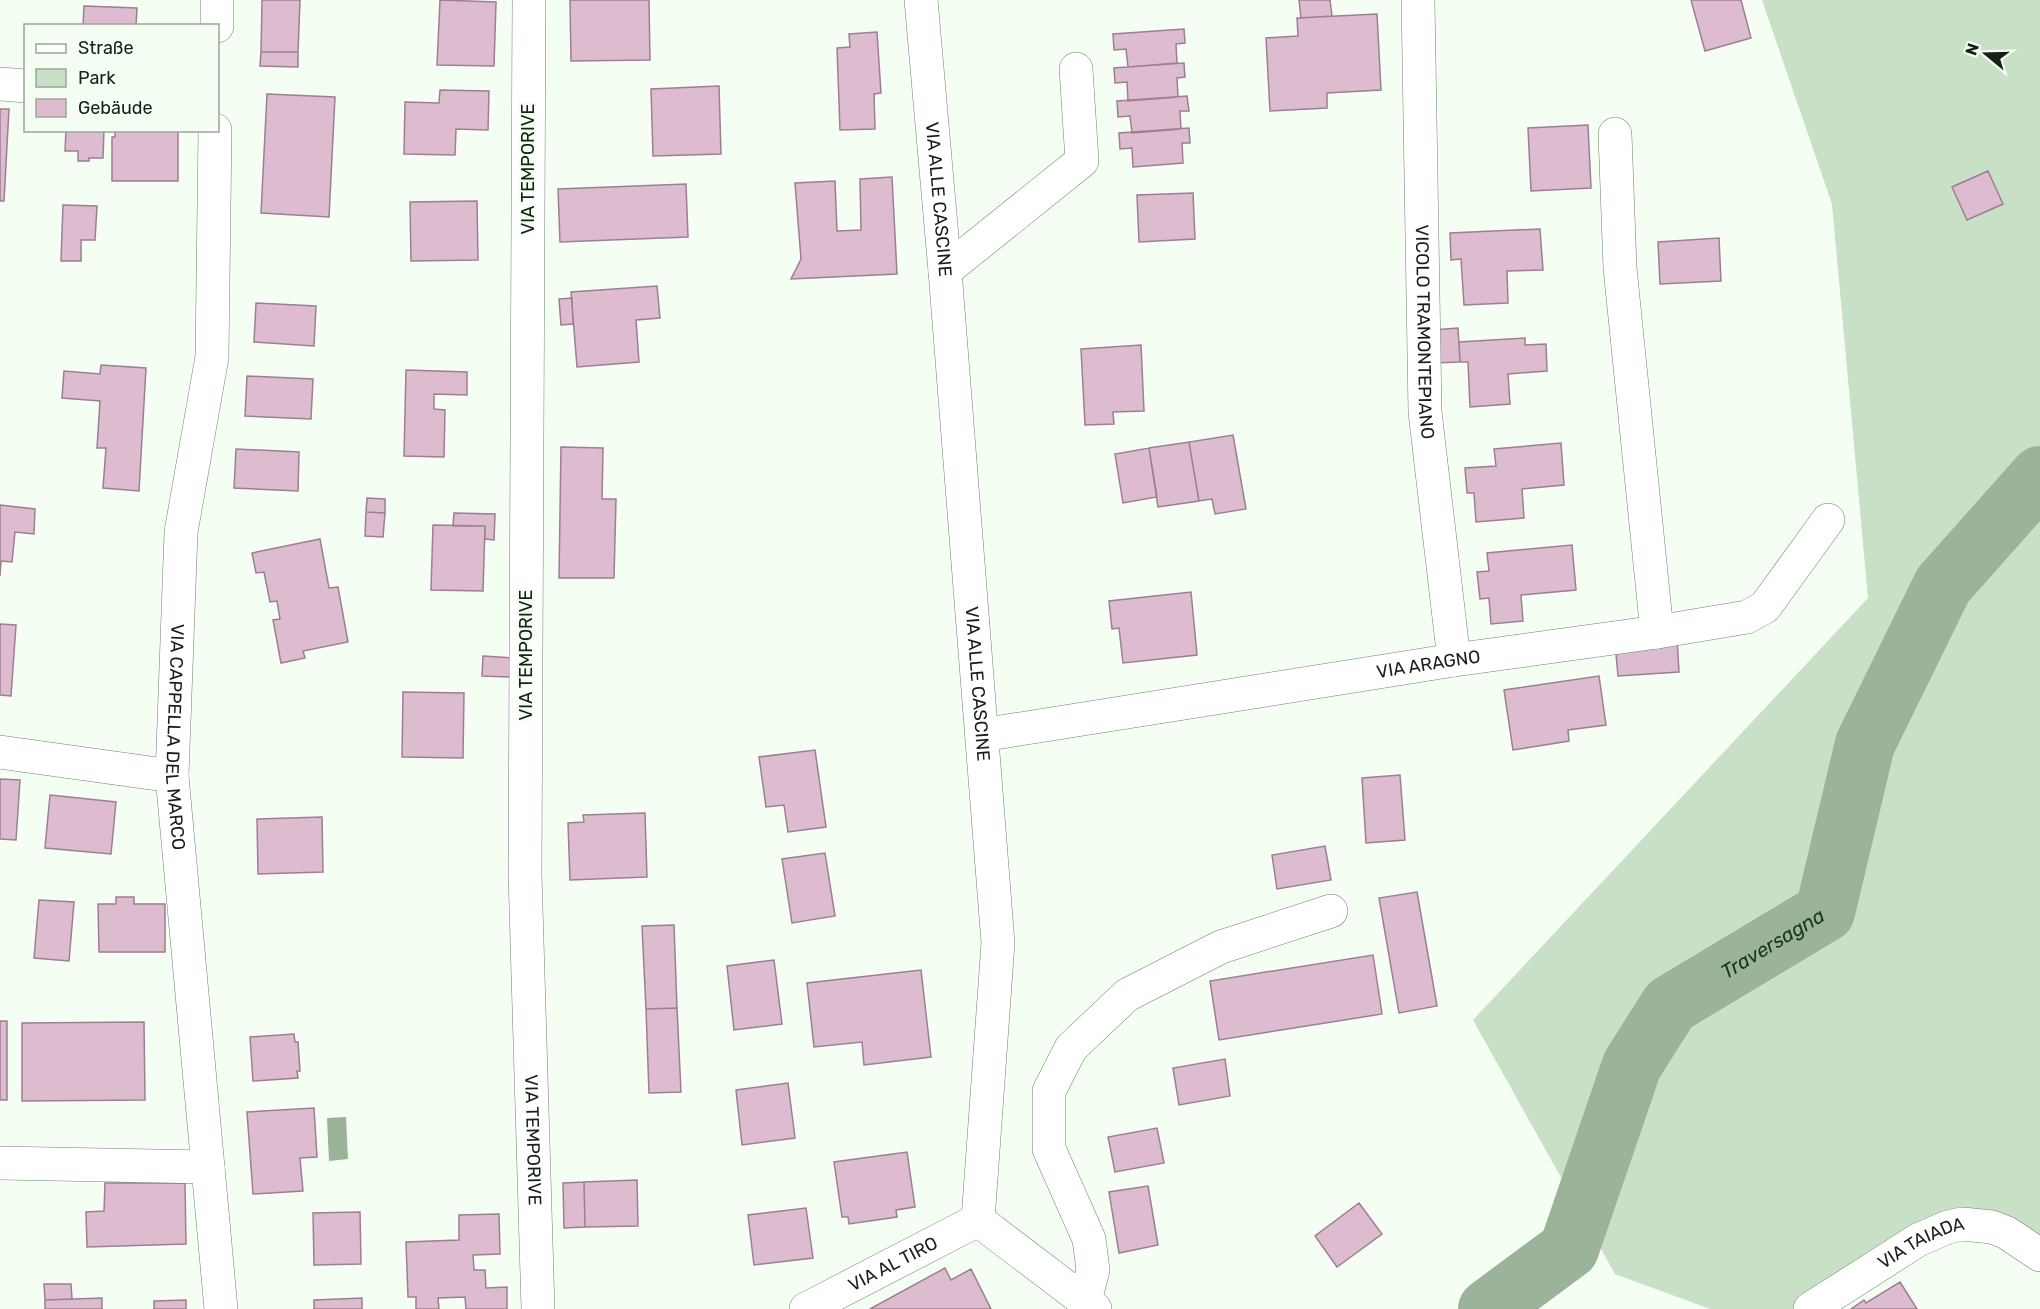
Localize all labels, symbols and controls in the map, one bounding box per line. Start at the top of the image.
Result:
legend [24,24,219,132]
north arrow [1956,24,2016,84]
text: Straße [78,37,134,59]
text: N [1961,41,1983,58]
text: Park [78,67,116,89]
text: Gebäude [78,97,153,119]
street label: VIA TEMPORIVE [517,103,539,235]
street label: VIA ALLE CASCINE [921,121,956,277]
street label: VICOLO TRAMONTEPIANO [1411,224,1439,440]
street label: VIA TEMPORIVE [515,589,537,721]
street label: VIA ALLE CASCINE [960,605,995,762]
street label: VIA CAPPELLA DEL MARCO [161,623,190,851]
street label: VIA ARAGNO [1375,645,1482,683]
water label: Traversagna [1716,903,1829,984]
street label: VIA TEMPORIVE [520,1074,546,1206]
street label: VIA TAIADA [1874,1213,1966,1274]
street label: VIA AL TIRO [845,1232,941,1296]

